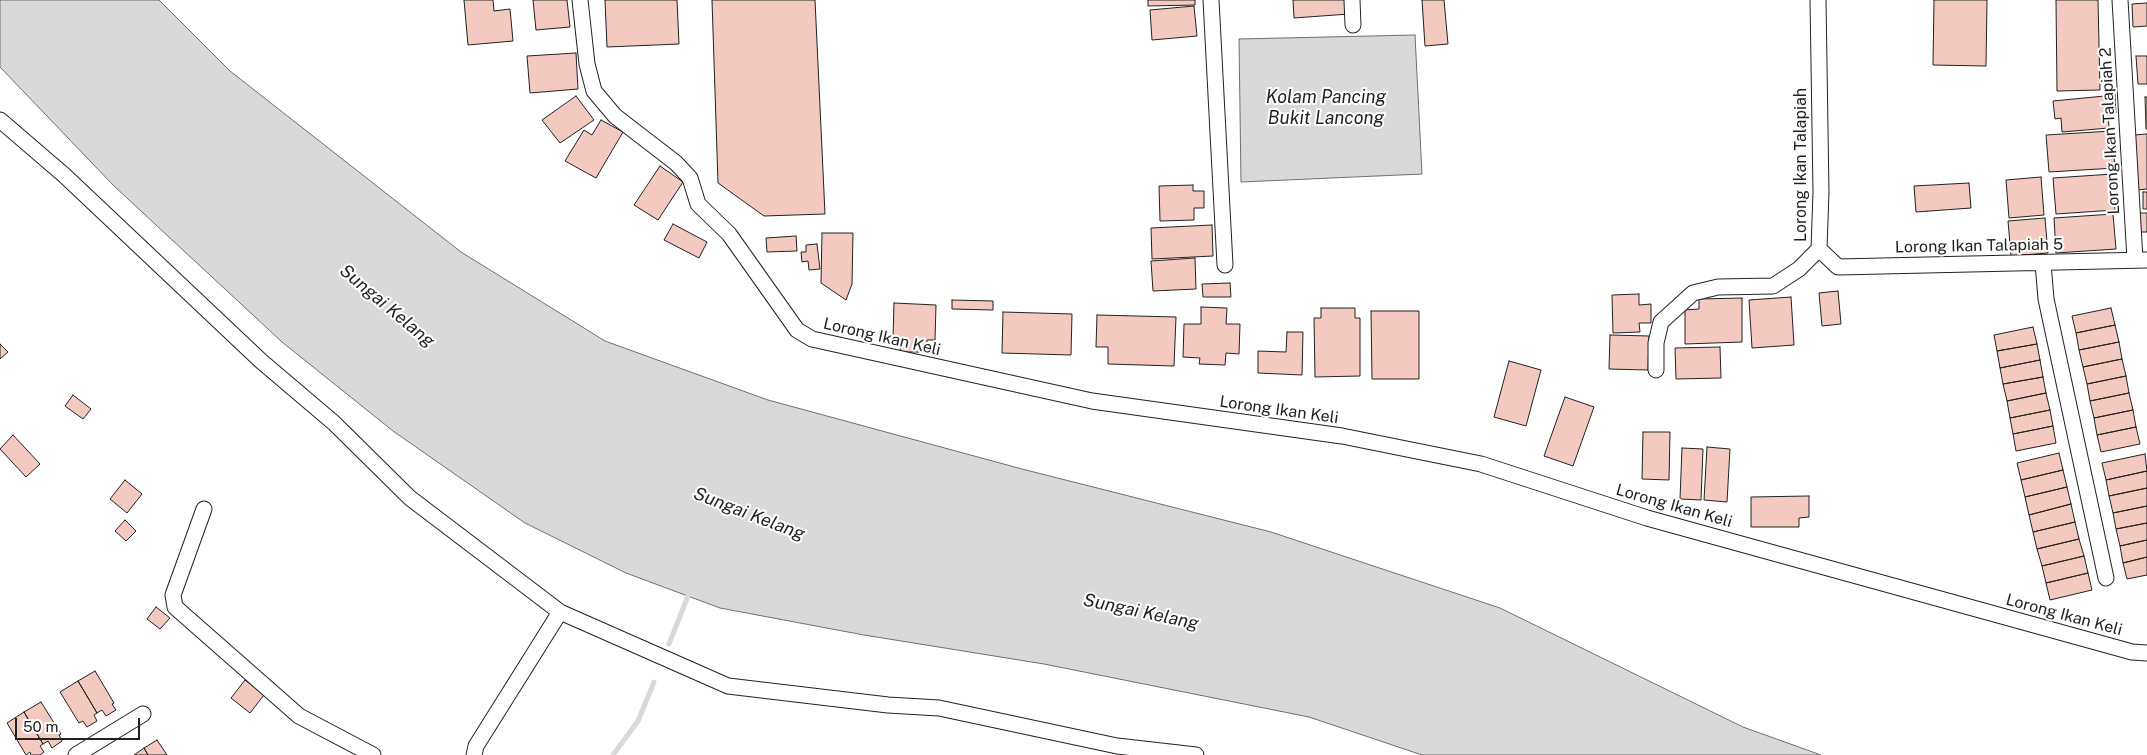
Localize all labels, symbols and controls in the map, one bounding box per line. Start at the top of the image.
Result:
street label: Lorong Ikan Talapiah 2 [2096,47,2124,215]
water label: Kolam Pancing Bukit Lancong [1266,86,1386,128]
street label: Lorong Ikan Talapiah [1791,88,1811,242]
street label: Lorong Ikan Talapiah 5 [1895,235,2063,257]
water label: Sungai Kelang [335,260,439,352]
street label: Lorong Ikan Keli [822,314,942,360]
street label: Lorong Ikan Keli [1218,392,1340,428]
street label: Lorong Ikan Keli [1614,480,1734,532]
water label: Sungai Kelang [690,483,808,545]
water label: Sungai Kelang [1081,589,1201,635]
street label: Lorong Ikan Keli [2004,590,2124,640]
scale bar [18,708,142,740]
text: 50 m [23,718,58,735]

